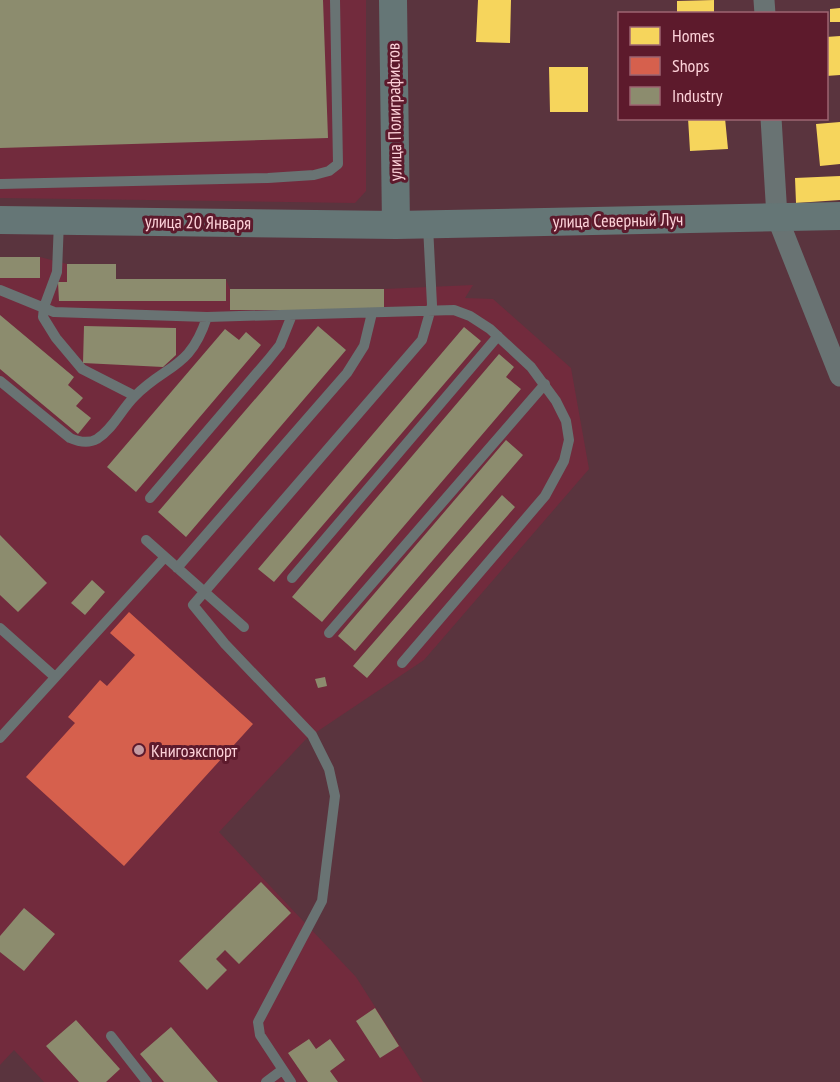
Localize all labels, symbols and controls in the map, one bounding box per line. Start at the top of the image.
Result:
legend [618,12,828,120]
text: Homes [672,24,715,47]
street label: улица Полиграфистов [381,43,407,181]
text: Shops [672,54,709,77]
text: Industry [672,84,723,107]
street label: улица Северный Луч [553,207,683,233]
street label: улица 20 Января [145,210,251,234]
place label: Книгоэкспорт [151,739,238,762]
marker: Книгоэкспорт [132,743,146,757]

